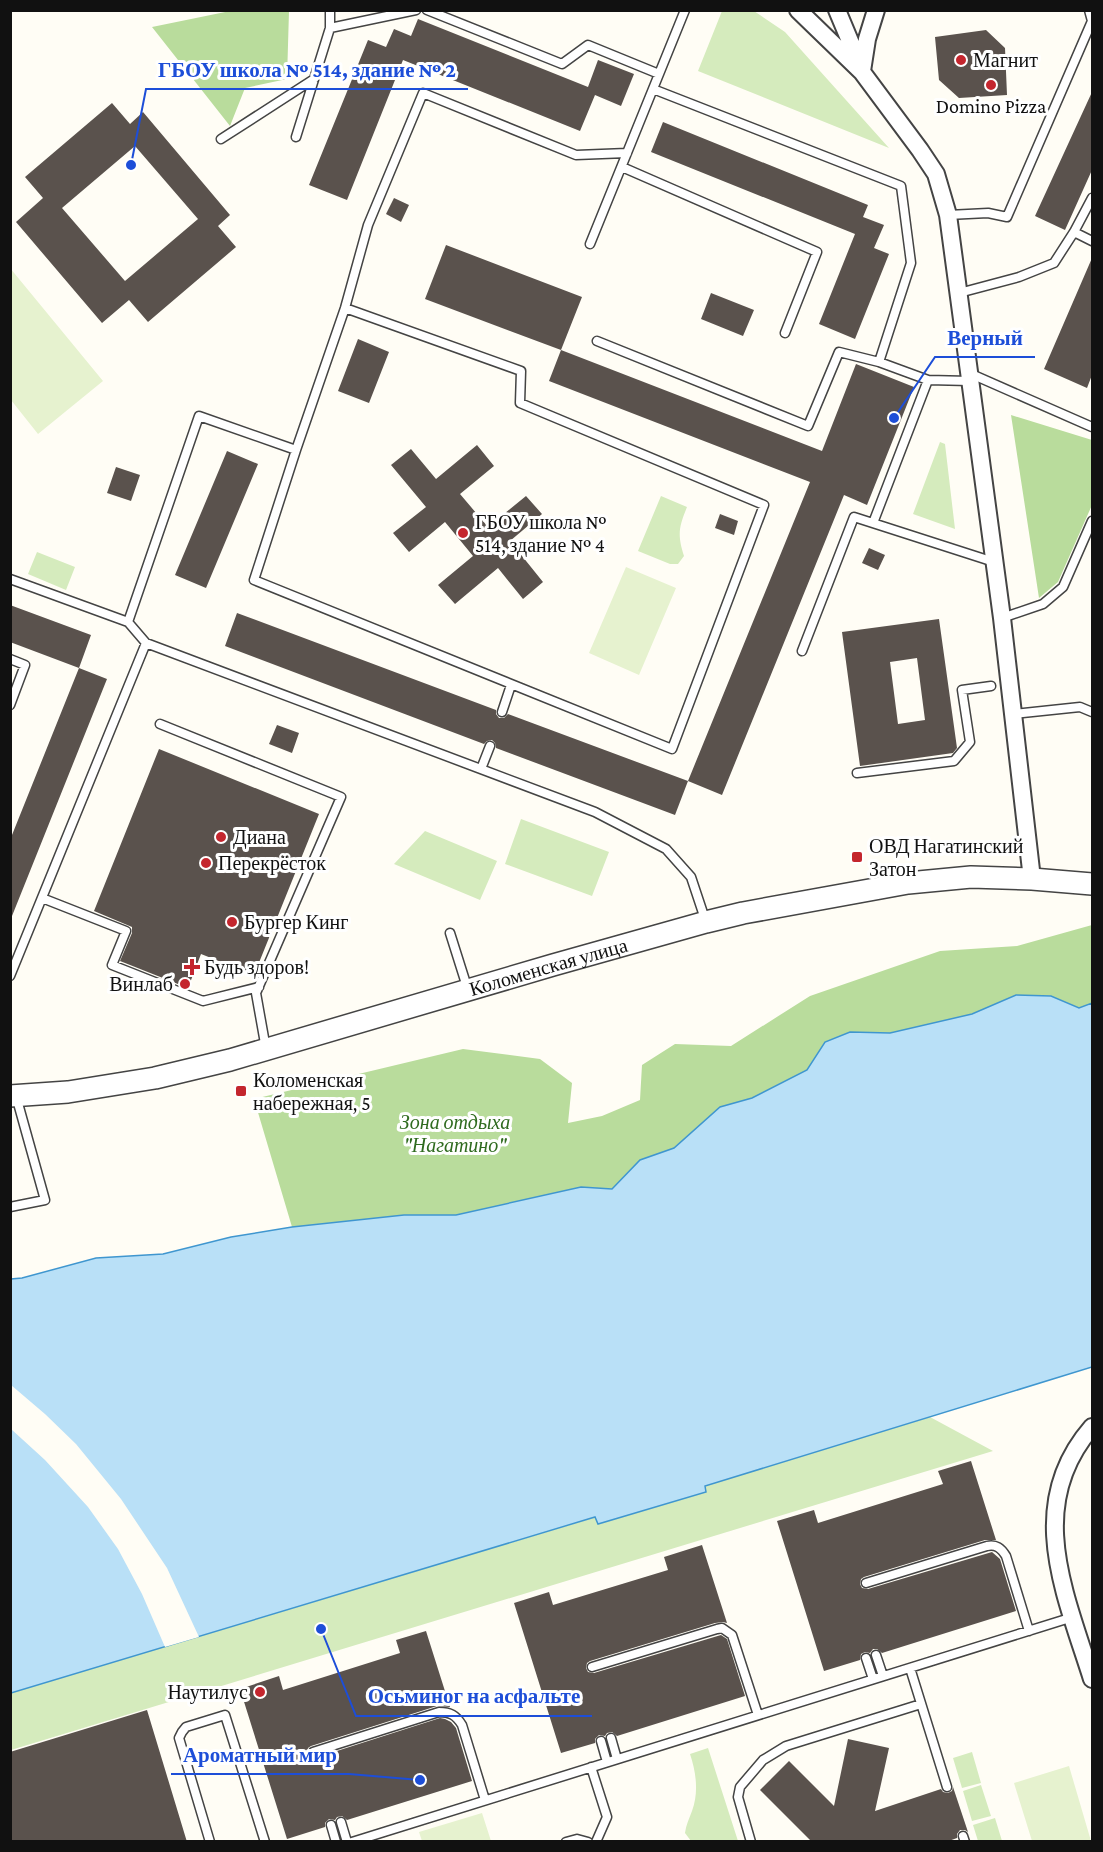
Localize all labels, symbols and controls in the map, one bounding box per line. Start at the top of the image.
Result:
place label: Магнит [973,49,1038,71]
callout: ГБОУ школа № 514, здание № 2 [146,50,468,89]
marker: Магнит [954,53,968,67]
text: ГБОУ школа № 514, здание № 2 [158,58,456,82]
marker: Domino Pizza [984,78,998,92]
place label: Domino Pizza [936,95,1046,117]
callout: Верный [935,318,1035,357]
text: Верный [947,326,1023,350]
place label: ГБОУ школа № 514, здание № 4 [475,511,607,557]
marker: ГБОУ школа № 514, здание № 4 [456,526,470,540]
place label: Диана [233,826,286,849]
marker: Диана [214,830,228,844]
place label: ОВД Нагатинский Затон [869,835,1024,880]
marker: ОВД Нагатинский Затон [850,850,864,864]
place label: Перекрёсток [218,852,326,875]
marker: Перекрёсток [199,856,213,870]
place label: Бургер Кинг [244,911,349,934]
marker: Бургер Кинг [225,915,239,929]
street label: Коломенская улица [467,934,630,1000]
place label: Будь здоров! [204,956,309,979]
marker: Будь здоров! [185,960,199,974]
place label: Винлаб [109,973,173,995]
marker: Винлаб [178,977,192,991]
place label: Коломенская набережная, 5 [253,1069,371,1115]
marker: Коломенская набережная, 5 [234,1084,248,1098]
park label: Зона отдыха "Нагатино" [400,1111,510,1156]
callout: Осьминог на асфальте [356,1677,592,1716]
place label: Наутилус [167,1681,248,1704]
text: Осьминог на асфальте [368,1684,580,1708]
marker: Наутилус [253,1685,267,1699]
callout: Ароматный мир [171,1735,349,1774]
text: Ароматный мир [183,1743,337,1767]

